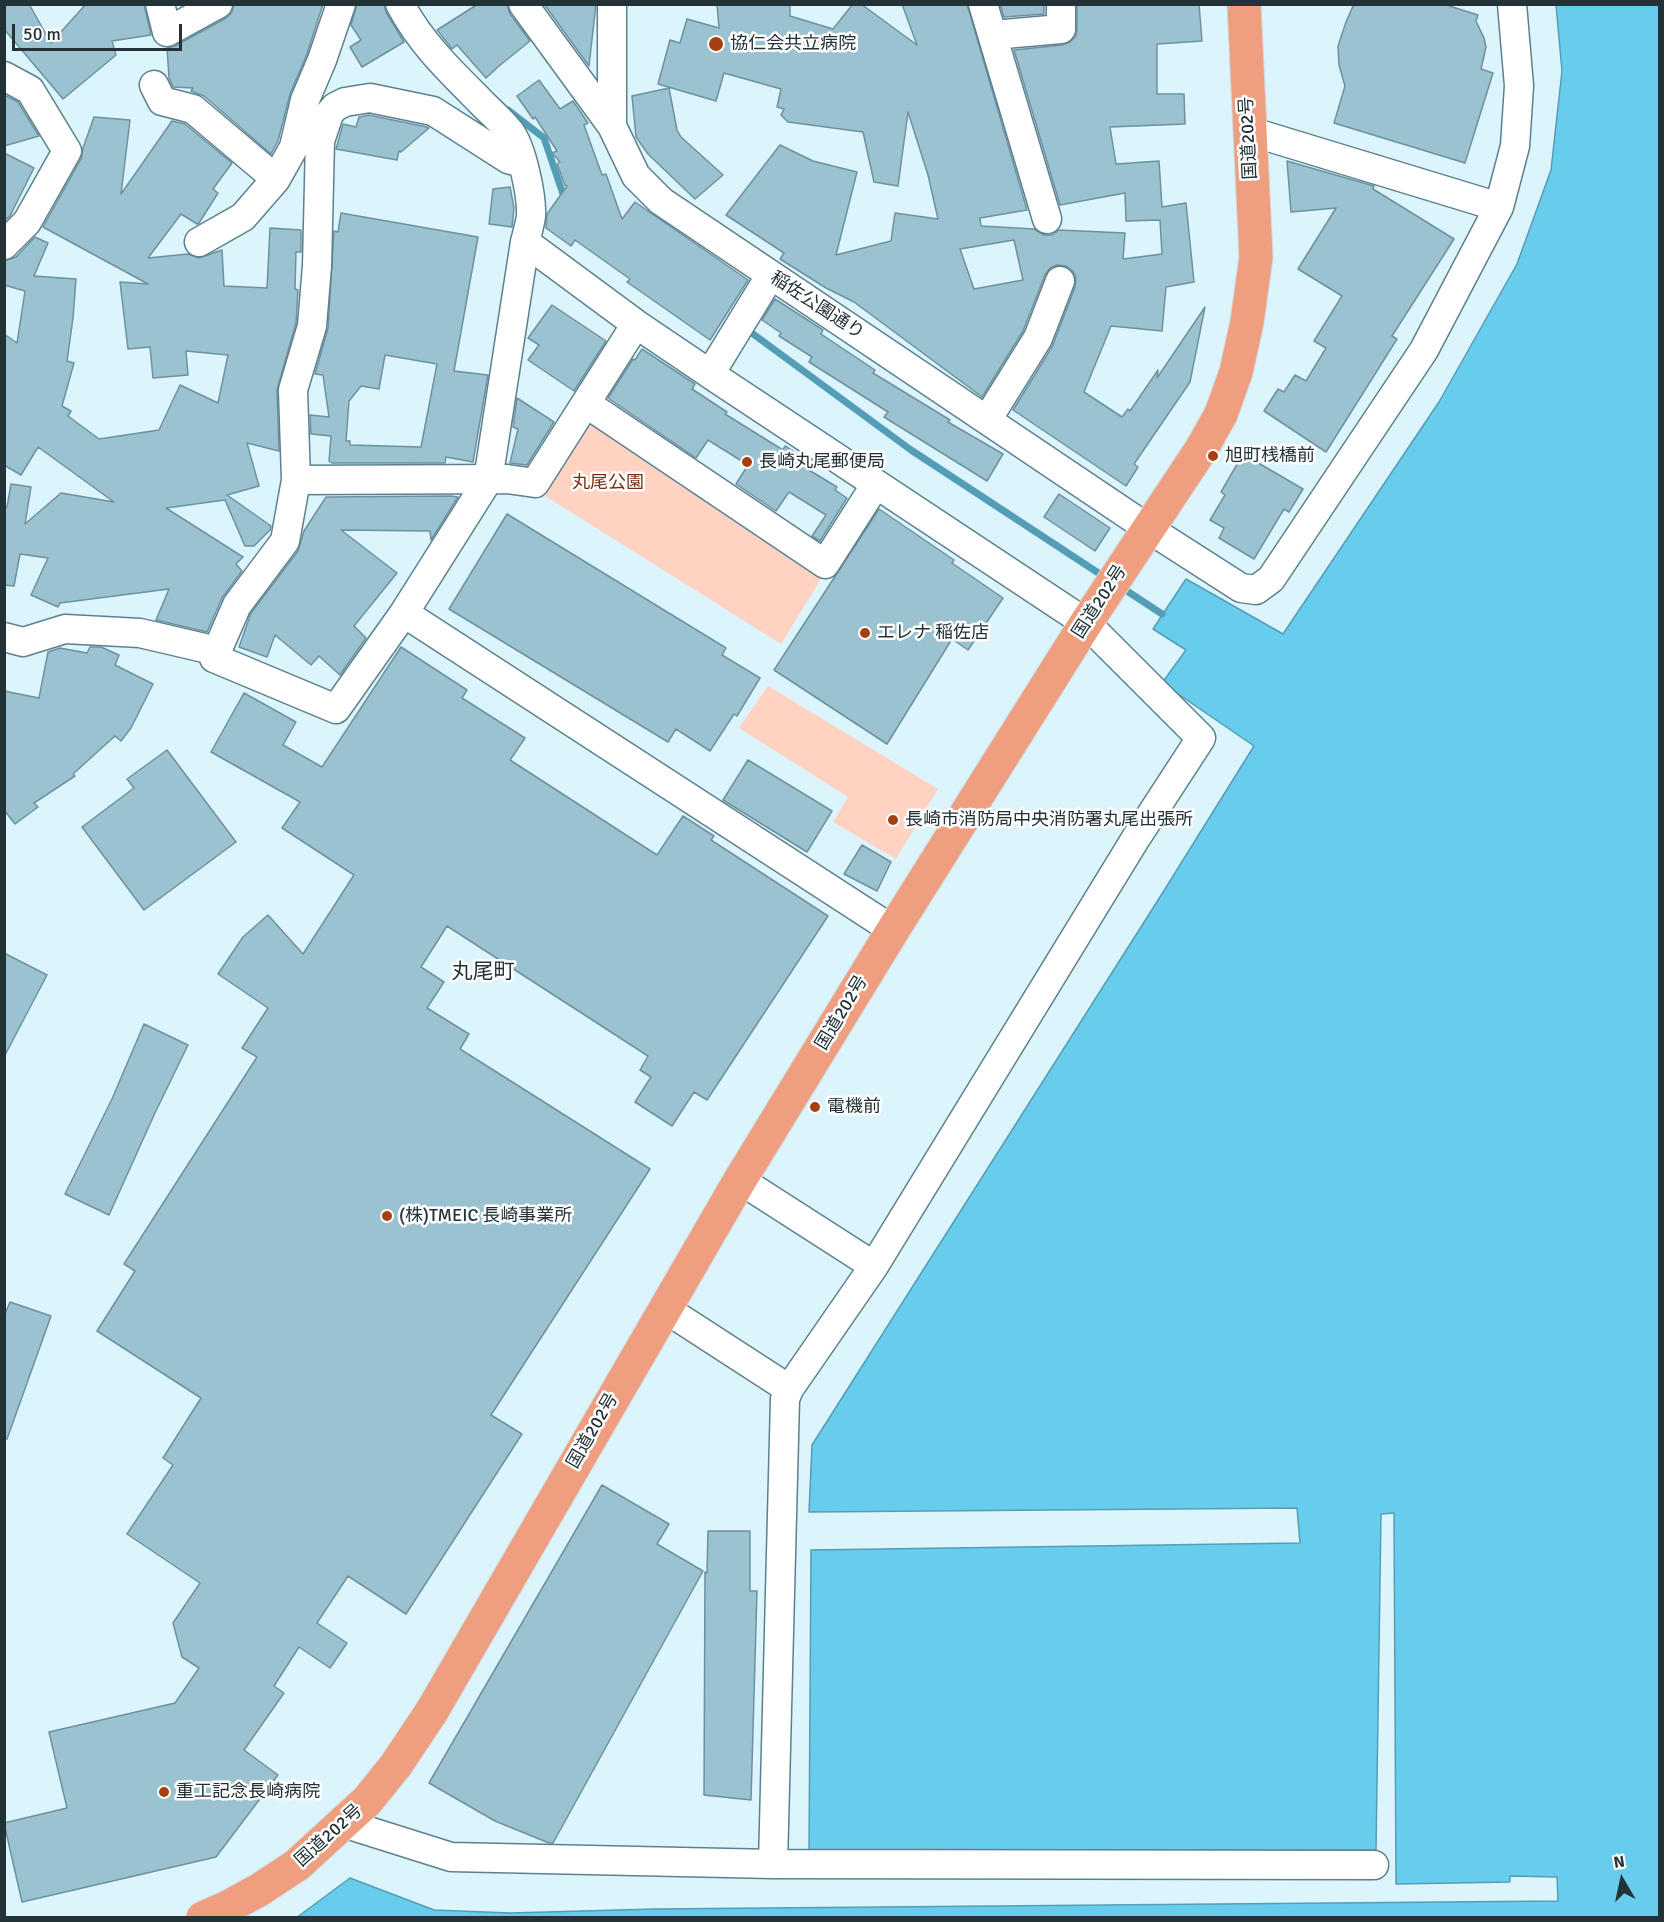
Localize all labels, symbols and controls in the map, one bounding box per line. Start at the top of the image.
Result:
scale bar [15,12,184,50]
text: 50 m [23,23,61,45]
place label: 協仁会共立病院 [730,33,856,55]
marker: 協仁会共立病院 [707,35,725,53]
street label: 国道202号 [1236,96,1262,180]
street label: 稲佐公園通り [766,268,868,344]
place label: 旭町桟橋前 [1225,445,1315,467]
marker: 旭町桟橋前 [1206,449,1220,463]
place label: 長崎丸尾郵便局 [759,451,885,473]
marker: 長崎丸尾郵便局 [740,455,754,469]
park label: 丸尾公園 [572,472,644,494]
street label: 国道202号 [1068,561,1132,643]
place label: エレナ 稲佐店 [877,622,989,644]
marker: エレナ 稲佐店 [858,626,872,640]
place label: 長崎市消防局中央消防署丸尾出張所 [905,809,1193,831]
marker: 長崎市消防局中央消防署丸尾出張所 [886,813,900,827]
district label: 丸尾町 [452,959,514,985]
street label: 国道202号 [811,972,873,1054]
place label: 電機前 [827,1096,881,1118]
marker: 電機前 [808,1100,822,1114]
place label: (株)TMEIC 長崎事業所 [399,1205,572,1227]
marker: (株)TMEIC 長崎事業所 [380,1209,394,1223]
street label: 国道202号 [563,1390,623,1472]
place label: 重工記念長崎病院 [176,1781,320,1803]
marker: 重工記念長崎病院 [157,1785,171,1799]
street label: 国道202号 [291,1800,367,1872]
north arrow [1592,1850,1652,1910]
text: N [1612,1851,1626,1873]

